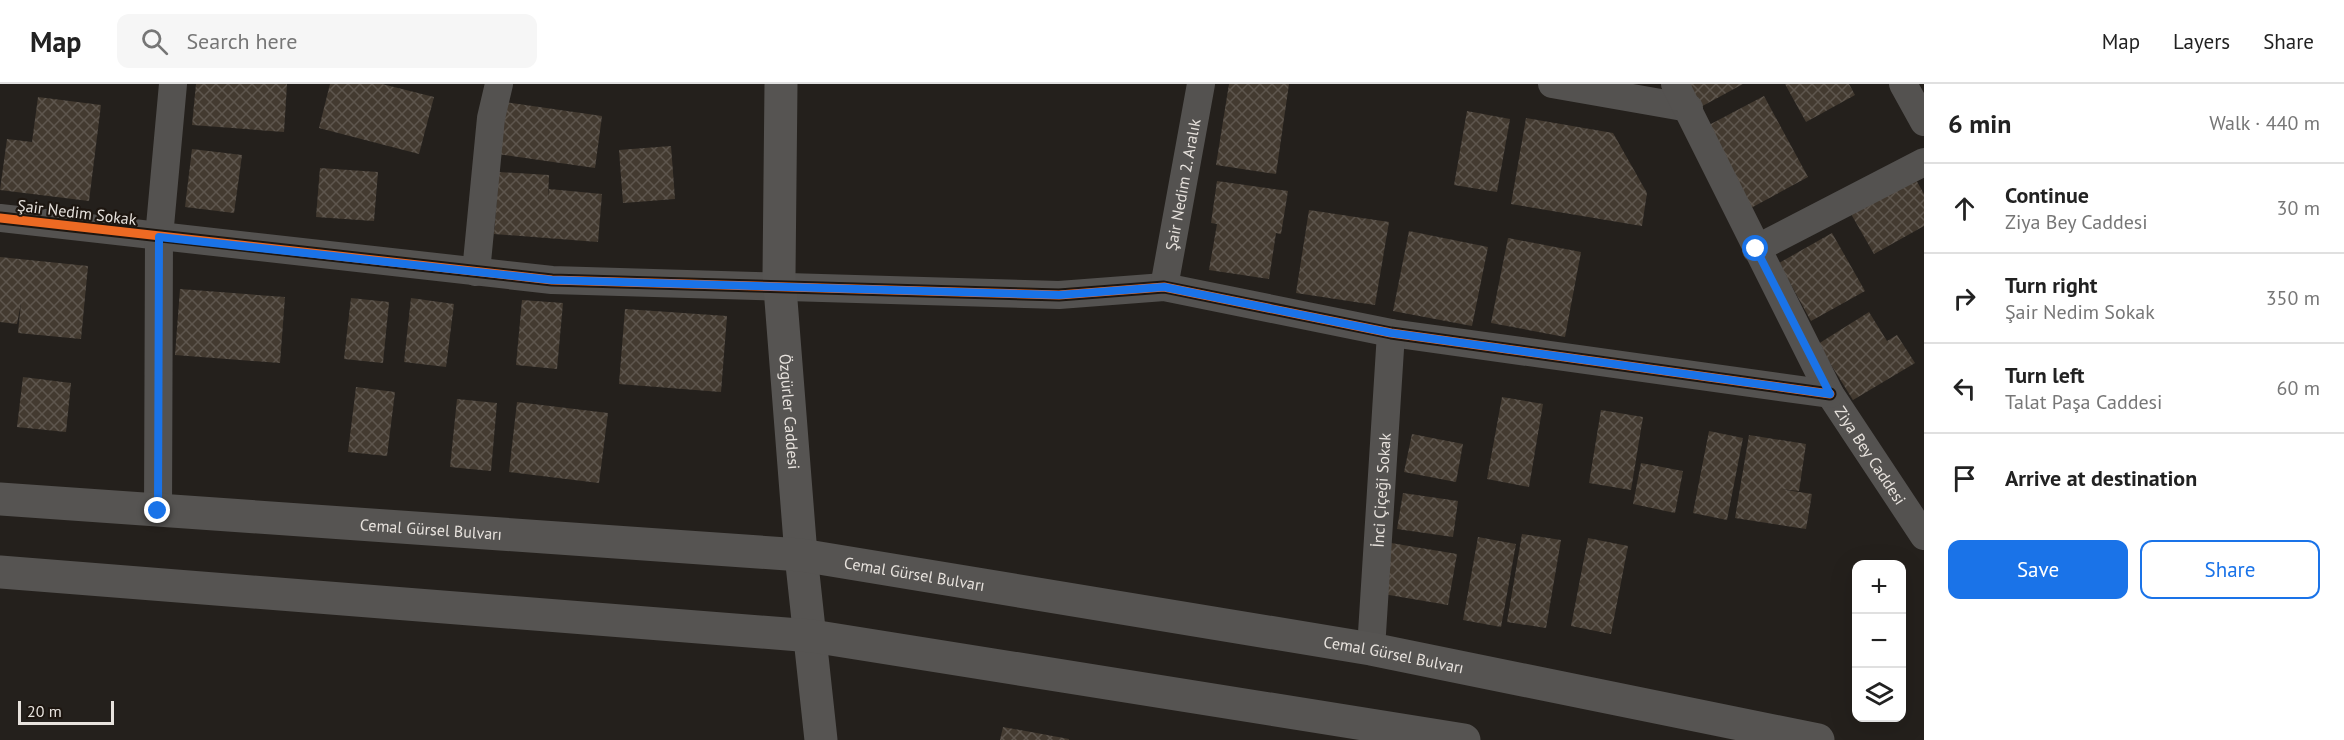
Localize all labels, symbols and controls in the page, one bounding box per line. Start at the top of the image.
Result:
search box [117,14,537,68]
text: Map [30,23,81,60]
icon: search [138,25,171,58]
text: Search here [186,27,297,55]
text: Map [2102,28,2140,55]
text: Layers [2173,28,2230,55]
text: Share [2263,28,2314,55]
text: 6 min [1948,107,2011,140]
text: Walk · 440 m [2209,110,2320,136]
street label: Şair Nedim 2. Aralık [1161,117,1205,252]
text: Continue [2005,181,2089,209]
icon: ahead [1948,192,1981,225]
street label: Şair Nedim Sokak [16,195,138,229]
text: 30 m [2277,195,2320,221]
text: Ziya Bey Caddesi [2005,209,2148,235]
route start [1742,235,1768,261]
text: Turn right [2005,271,2097,299]
icon: right [1948,282,1981,315]
text: 350 m [2266,285,2320,311]
text: Şair Nedim Sokak [2005,299,2155,325]
street label: Özgürler Caddesi [775,353,804,470]
text: Turn left [2005,361,2085,389]
icon: left [1948,372,1981,405]
text: 60 m [2277,375,2320,401]
text: Talat Paşa Caddesi [2005,389,2162,415]
street label: Ziya Bey Caddesi [1831,402,1910,508]
street label: İnci Çiçeği Sokak [1367,432,1395,548]
icon: arrive [1948,462,1981,495]
text: Arrive at destination [2005,464,2197,492]
route end [144,497,170,523]
street label: Cemal Gürsel Bulvarı [359,514,503,544]
button: Save [1948,540,2128,599]
button: Share [2140,540,2320,599]
street label: Cemal Gürsel Bulvarı [843,552,986,595]
map controls [1852,560,1906,722]
button: + [1852,560,1906,614]
button: − [1852,614,1906,668]
street label: Cemal Gürsel Bulvarı [1322,631,1466,678]
button: layers [1852,668,1906,722]
scale bar [18,698,114,726]
text: 20 m [27,701,62,721]

